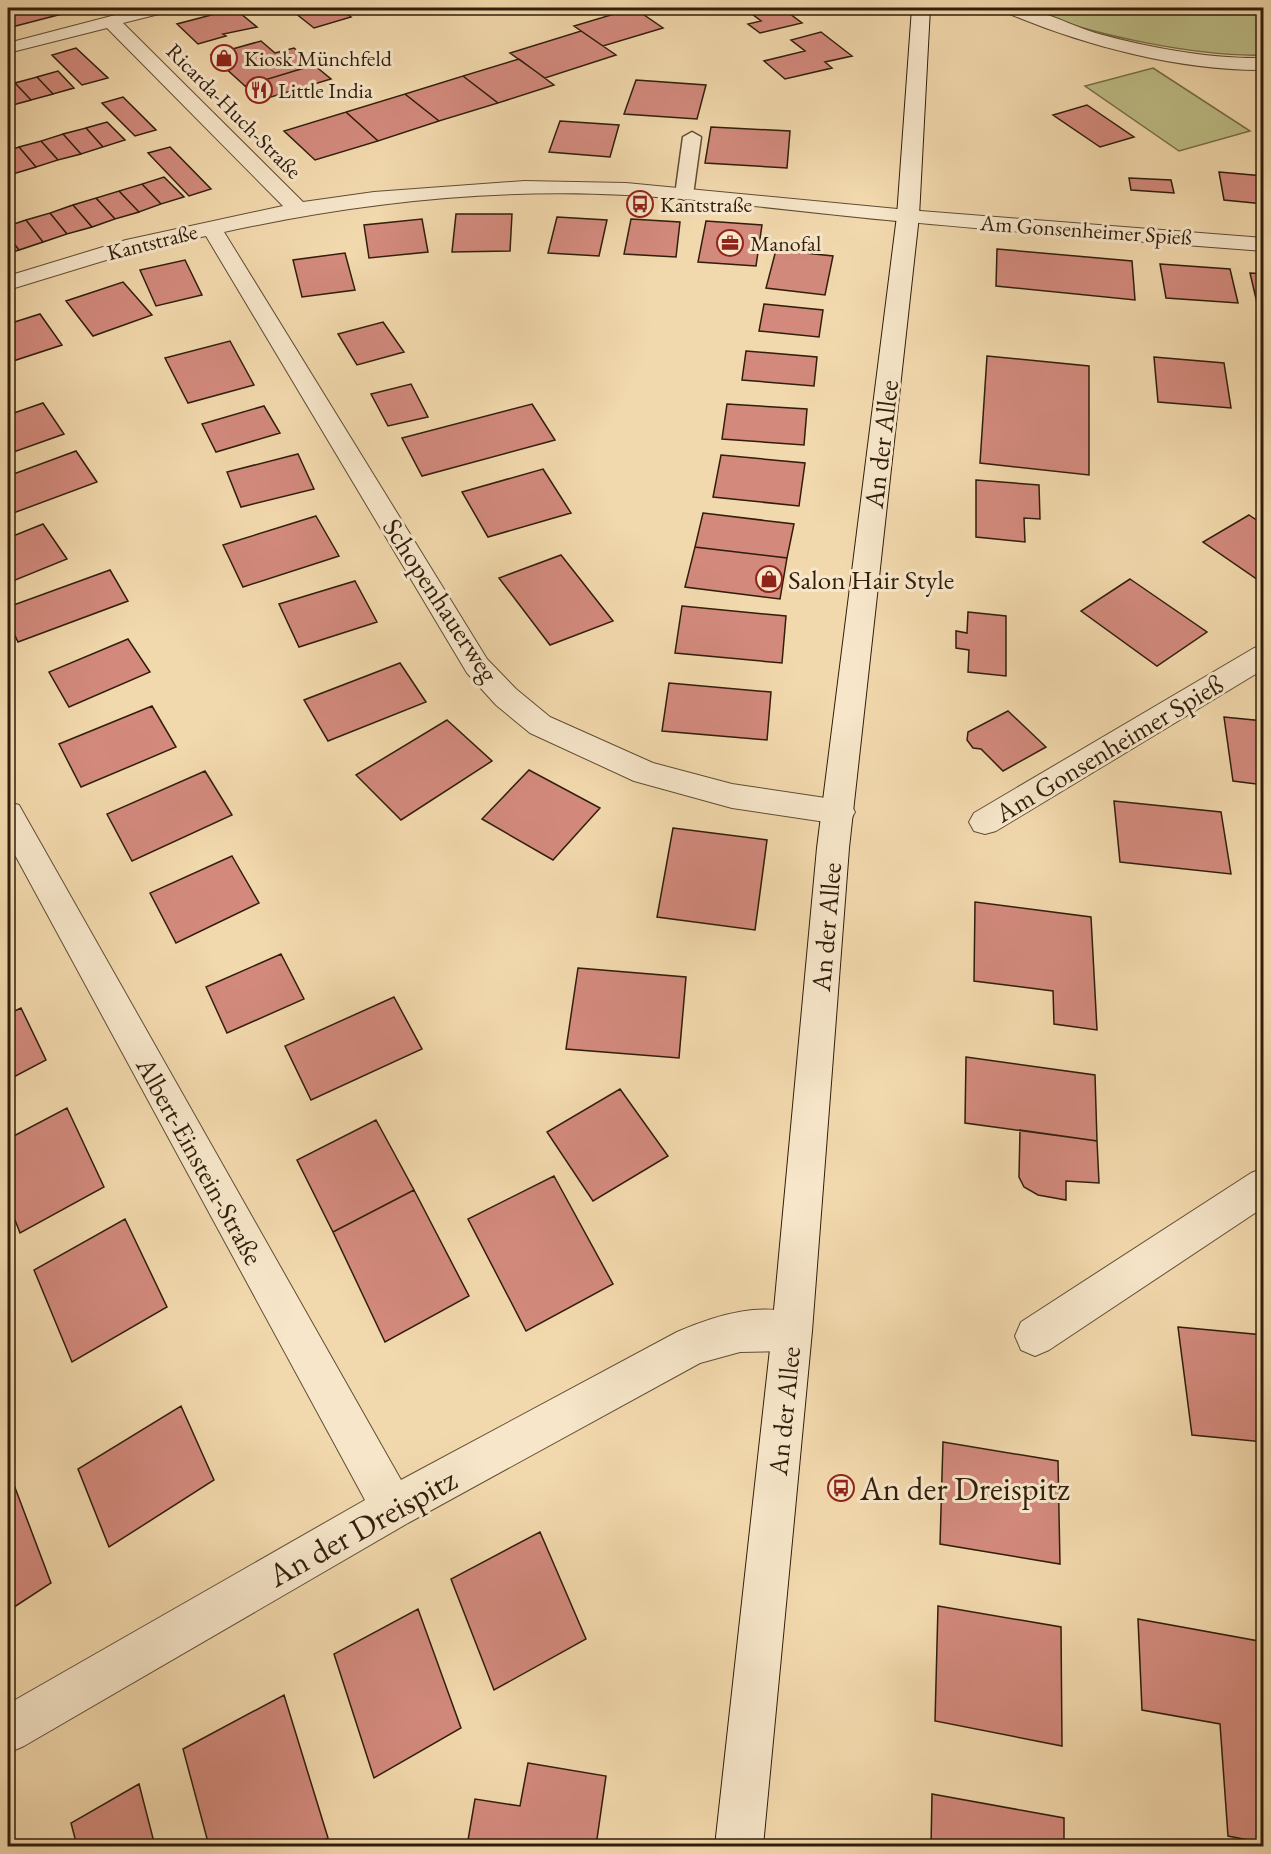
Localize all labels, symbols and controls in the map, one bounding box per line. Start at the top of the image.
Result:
street label: Ricarda-Huch-Straße [160,37,308,185]
shop icon: Kiosk Münchfeld [209,43,239,73]
place label: Kiosk Münchfeld [244,44,393,73]
restaurant icon: Little India [244,75,274,105]
place label: Little India [278,76,373,105]
bus stop icon: Kantstraße [625,189,655,219]
place label: Kantstraße [660,190,753,219]
street label: Am Gonsenheimer Spieß [978,208,1193,252]
street label: Kantstraße [104,217,201,267]
office icon: Manofal [715,228,745,258]
place label: Manofal [750,229,821,258]
street label: An der Allee [856,378,906,511]
street label: Schopenhauerweg [375,512,507,689]
place label: Salon Hair Style [788,562,954,597]
shop icon: Salon Hair Style [754,564,784,594]
street label: Am Gonsenheimer Spieß [988,666,1230,831]
street label: An der Allee [803,861,849,994]
street label: Albert-Einstein-Straße [128,1050,271,1271]
street label: An der Allee [760,1345,808,1478]
street label: An der Dreispitz [259,1457,465,1597]
place label: An der Dreispitz [859,1467,1070,1510]
bus stop icon: An der Dreispitz [826,1473,856,1503]

